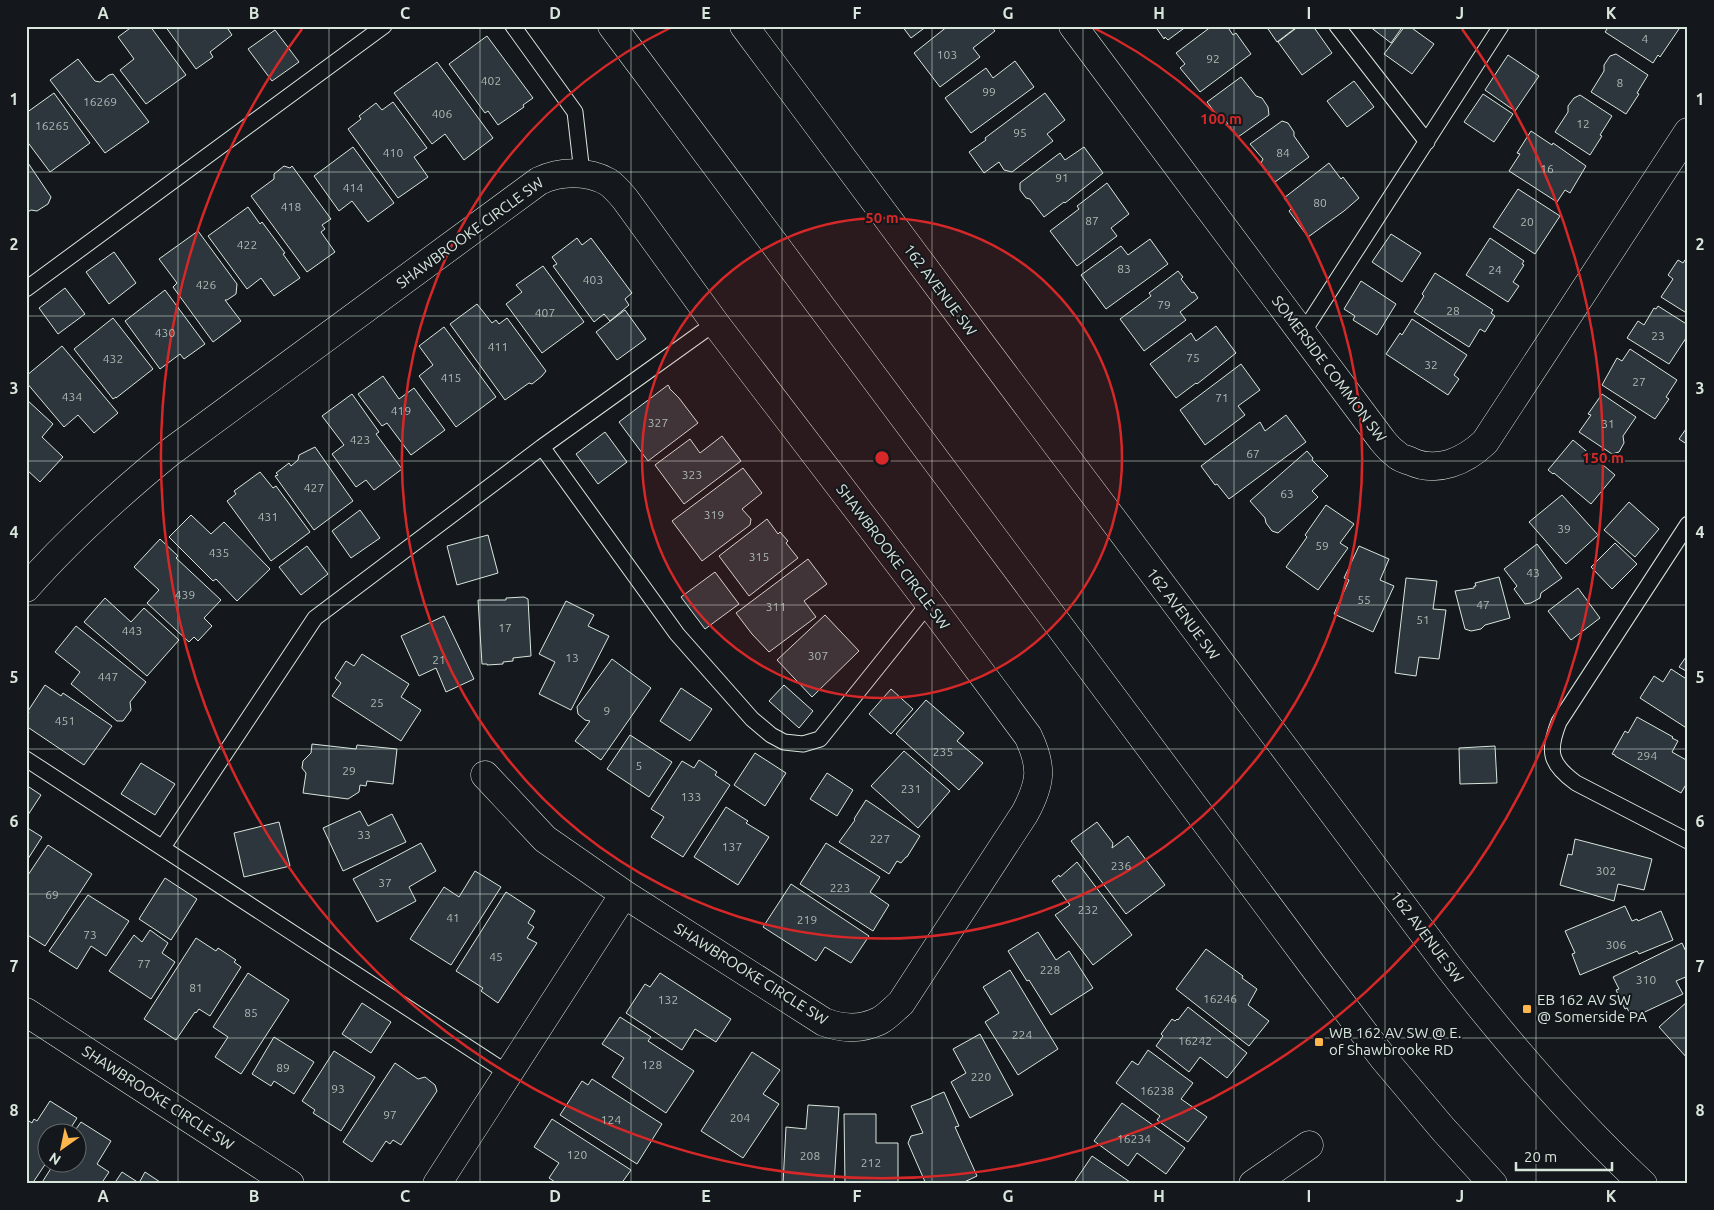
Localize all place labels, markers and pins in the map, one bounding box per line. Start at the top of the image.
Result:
centre of rings [873,449,891,467]
place label: EB 162 AV SW @ Somerside PA [1537,991,1647,1025]
marker: EB 162 AV SW @ Somerside PA [1521,1003,1533,1015]
place label: WB 162 AV SW @ E. of Shawbrooke RD [1329,1024,1462,1058]
marker: WB 162 AV SW @ E. of Shawbrooke RD [1313,1036,1325,1048]

